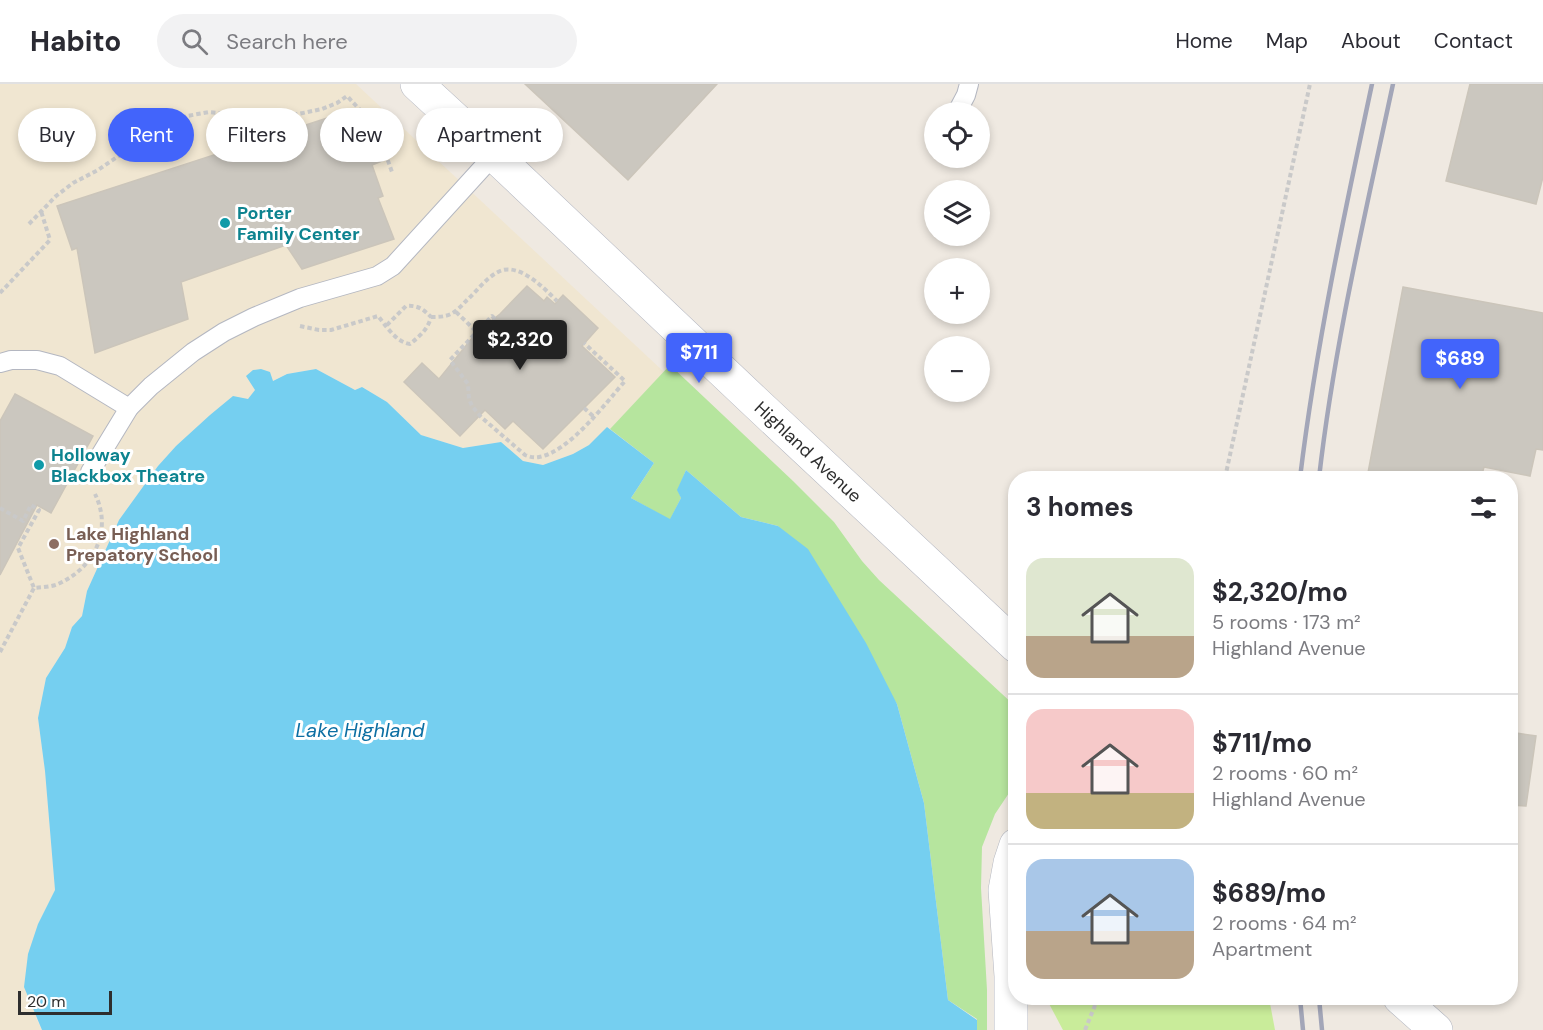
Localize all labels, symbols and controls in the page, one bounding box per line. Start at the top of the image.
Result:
search box [157,14,577,68]
text: Habito [30,23,121,60]
icon: search [178,25,211,58]
text: Search here [226,27,348,56]
text: Home [1175,27,1233,55]
text: Map [1266,27,1308,55]
text: About [1341,27,1401,55]
text: Contact [1434,27,1513,55]
map controls [924,102,990,402]
button: locate [924,102,990,168]
chip: Buy [18,108,96,162]
chip: Rent [108,108,194,162]
chip: Filters [206,108,308,162]
chip: New [320,108,404,162]
chip: Apartment [416,108,563,162]
button: layers [924,180,990,246]
place label: Porter Family Center [237,201,360,246]
marker: Porter Family Center [218,216,232,230]
button: + [924,258,990,324]
pin: $2,320 [471,320,569,371]
text: $2,320 [487,326,553,352]
pin: $711 [663,333,735,384]
button: − [924,336,990,402]
text: $711 [680,339,718,365]
pin: $689 [1424,339,1496,390]
text: $689 [1435,345,1485,371]
street label: Highland Avenue [749,396,867,508]
place label: Holloway Blackbox Theatre [51,443,205,488]
marker: Holloway Blackbox Theatre [32,458,46,472]
text: 3 homes [1026,490,1134,524]
icon: filters [1467,491,1500,524]
place label: Lake Highland Prepatory School [66,522,218,567]
marker: Lake Highland Prepatory School [47,537,61,551]
text: $2,320/mo [1212,575,1348,609]
icon: home [1074,582,1146,654]
text: 5 rooms · 173 m² [1212,609,1361,635]
text: Highland Avenue [1212,635,1366,661]
water label: Lake Highland [296,717,425,743]
text: $711/mo [1212,726,1312,760]
icon: home [1074,733,1146,805]
text: 2 rooms · 60 m² [1212,760,1358,786]
text: Highland Avenue [1212,786,1366,812]
text: $689/mo [1212,876,1326,910]
icon: home [1074,883,1146,955]
text: 2 rooms · 64 m² [1212,910,1356,936]
text: Apartment [1212,936,1312,962]
scale bar [18,988,112,1016]
text: 20 m [27,991,66,1012]

